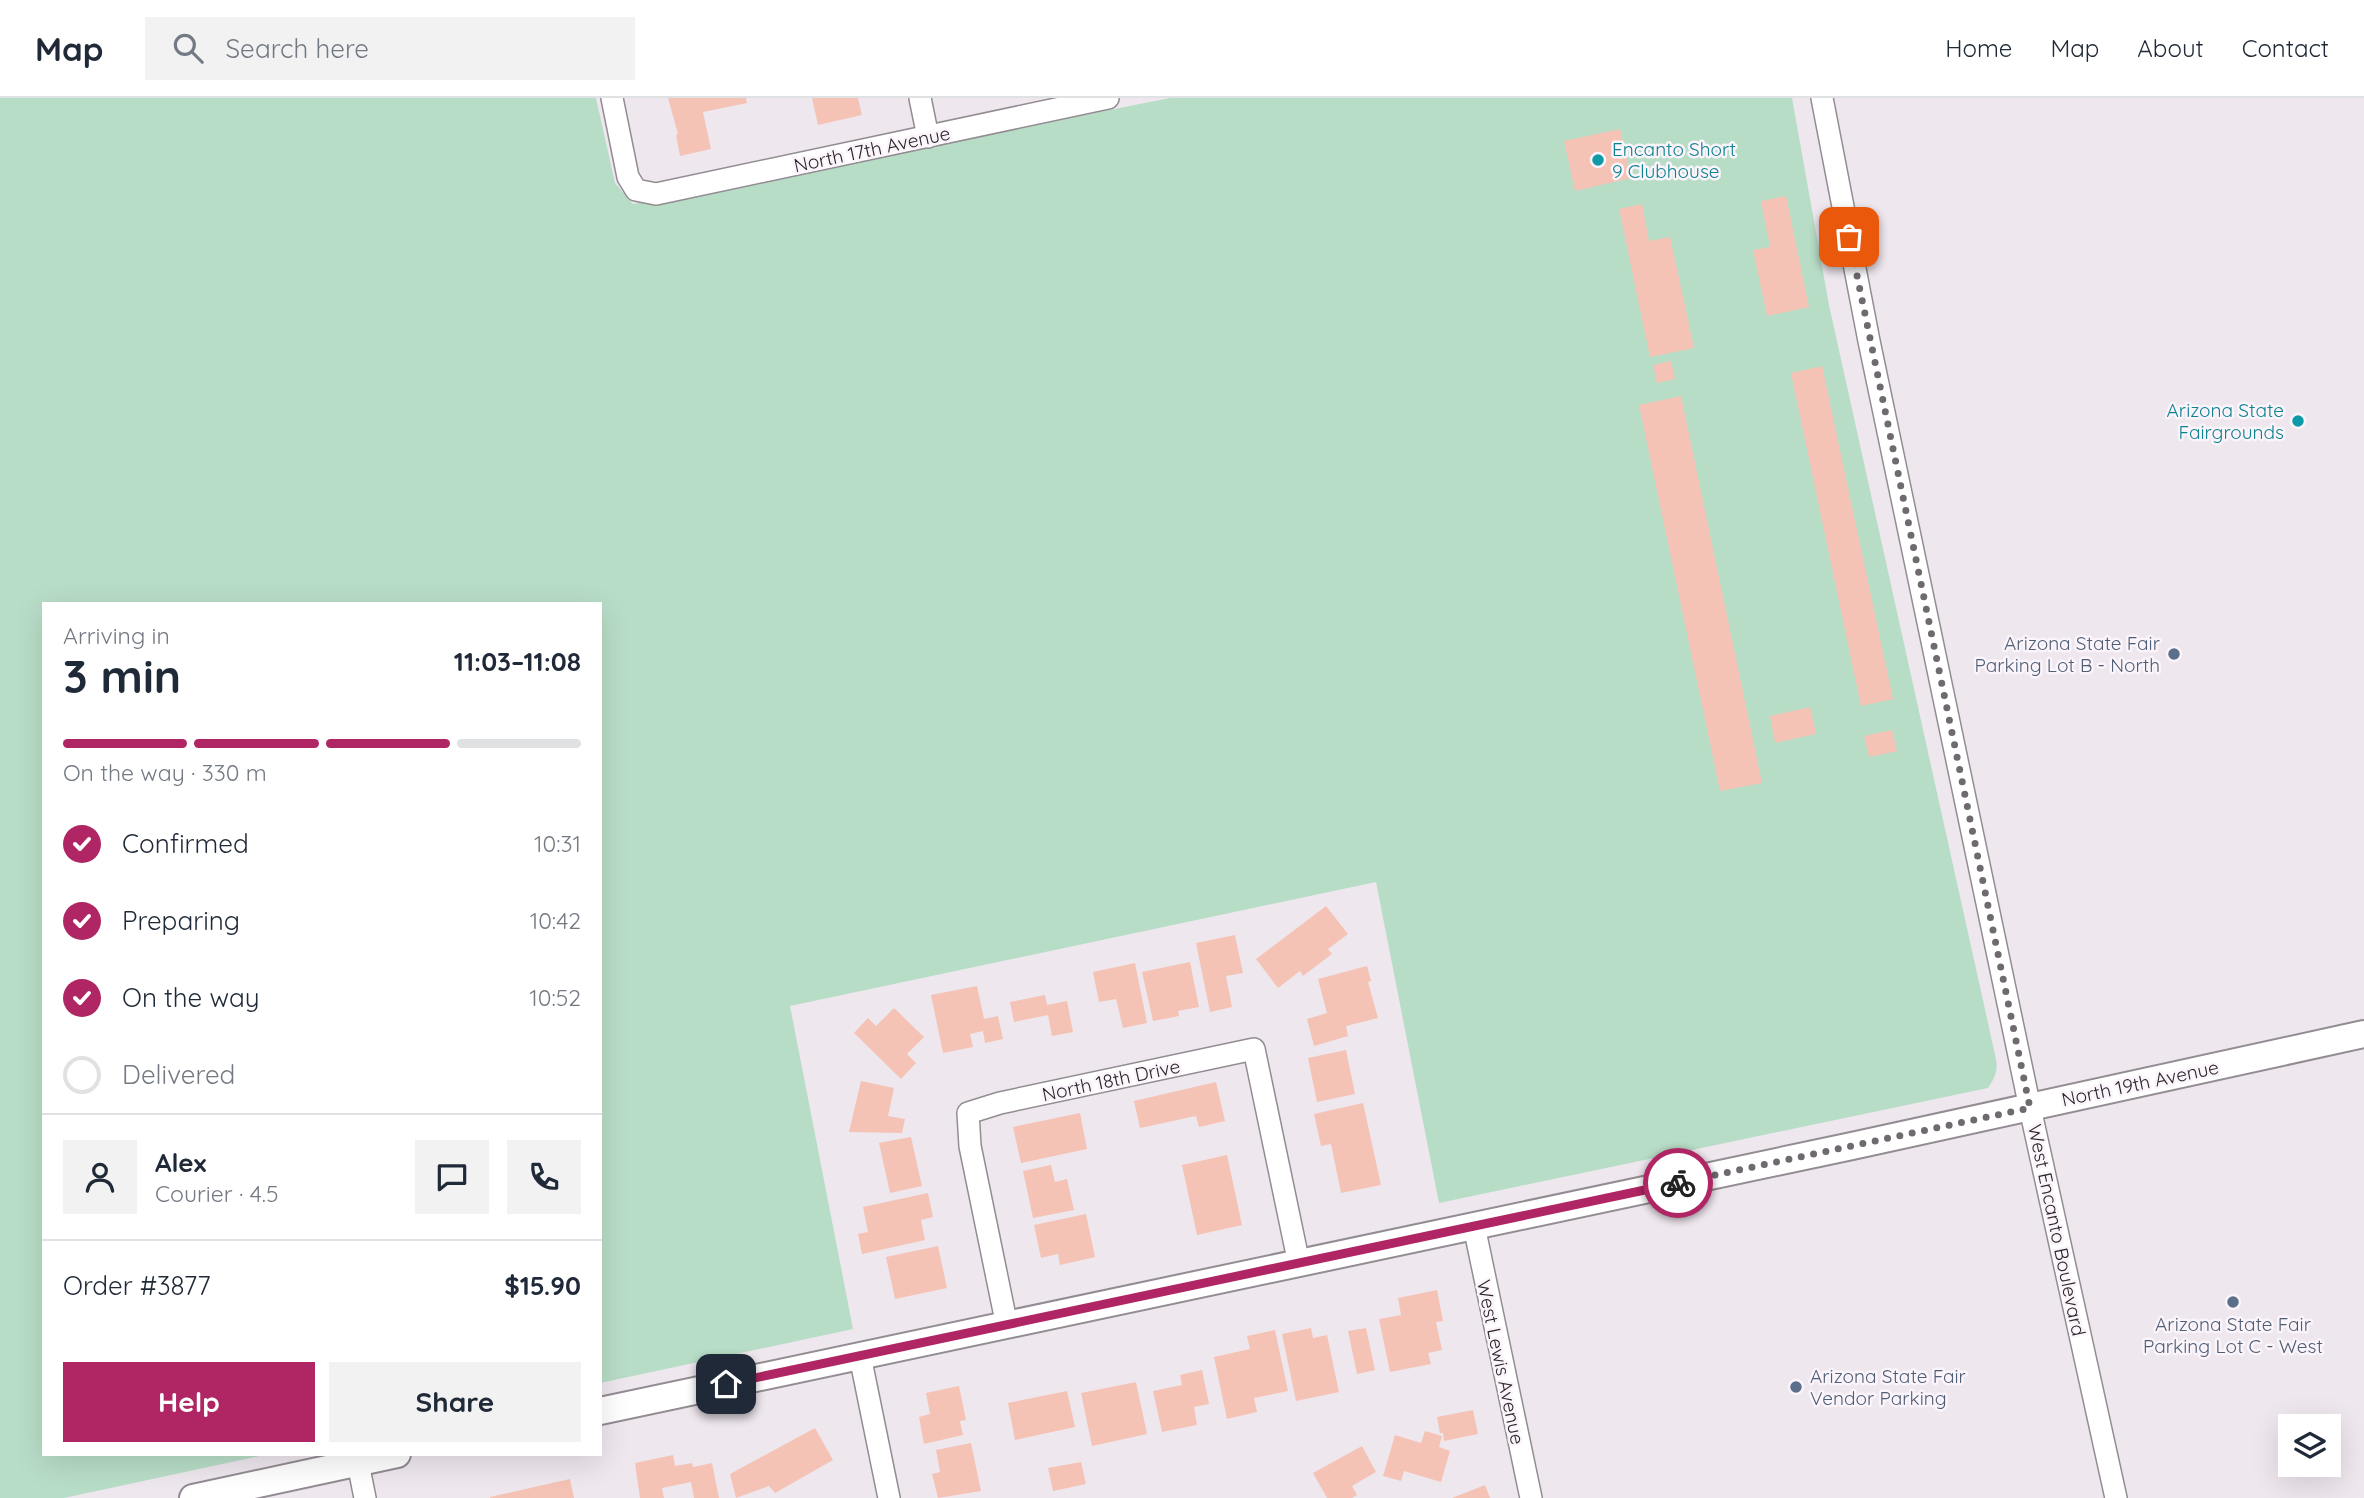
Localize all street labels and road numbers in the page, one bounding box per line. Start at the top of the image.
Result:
street label: North 17th Avenue [792,121,952,177]
street label: North 18th Drive [1040,1054,1182,1106]
street label: North 19th Avenue [2059,1055,2221,1111]
street label: West Encanto Boulevard [2023,1122,2091,1338]
street label: West Lewis Avenue [1472,1278,1530,1446]

